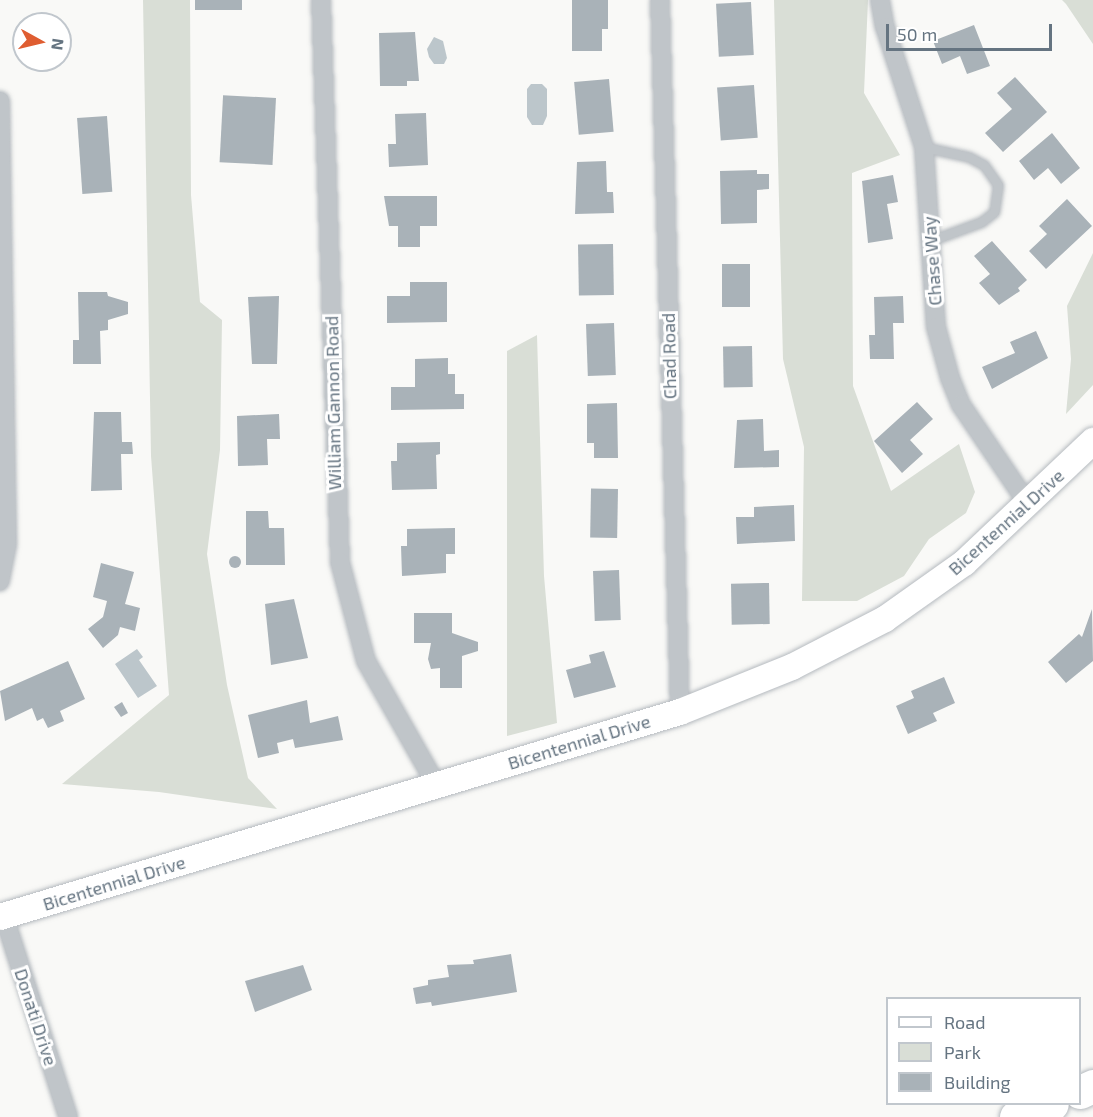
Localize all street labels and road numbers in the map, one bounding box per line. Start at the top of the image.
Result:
street label: Chase Way [918,216,946,306]
street label: Chad Road [657,313,681,399]
street label: William Gannon Road [321,316,345,490]
street label: Bicentennial Drive [944,464,1068,580]
street label: Bicentennial Drive [505,710,653,774]
street label: Bicentennial Drive [40,851,188,915]
street label: Donati Drive [10,966,62,1068]

